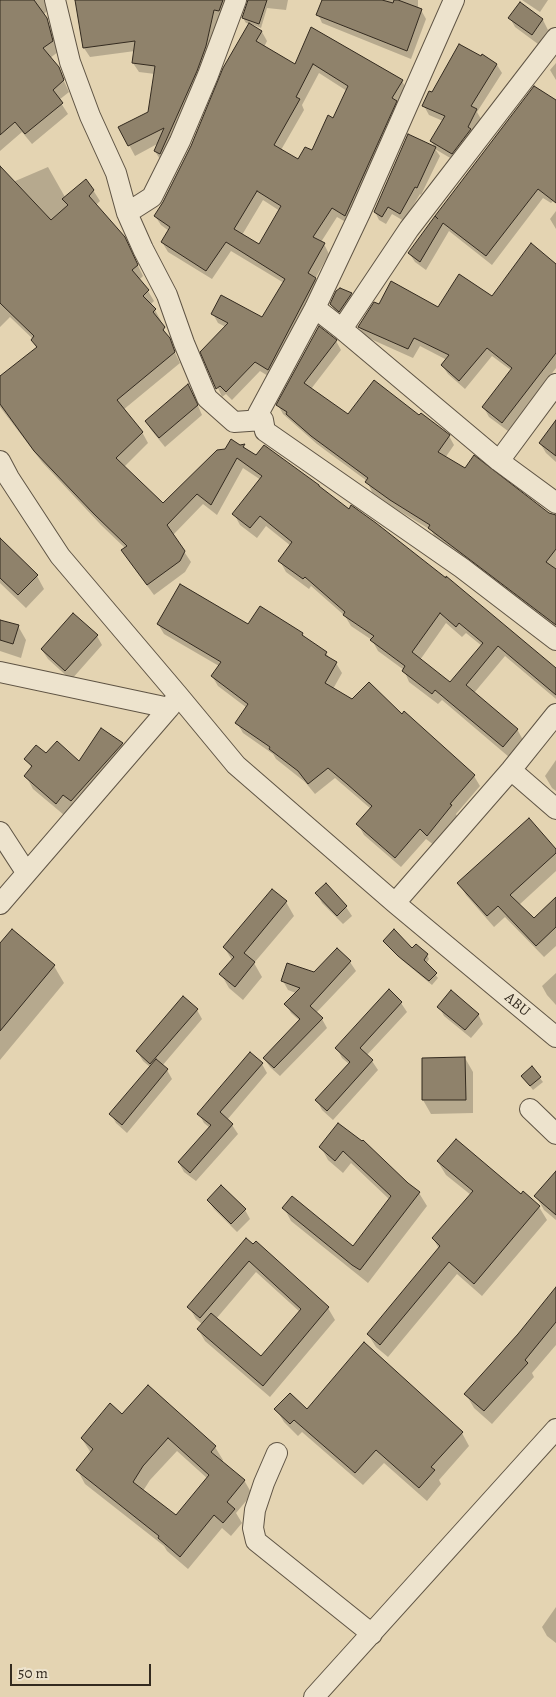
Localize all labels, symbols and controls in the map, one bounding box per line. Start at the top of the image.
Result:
street label: ABU [501,989,533,1021]
scale bar [12,1654,154,1686]
text: 50 m [18,1663,48,1683]

